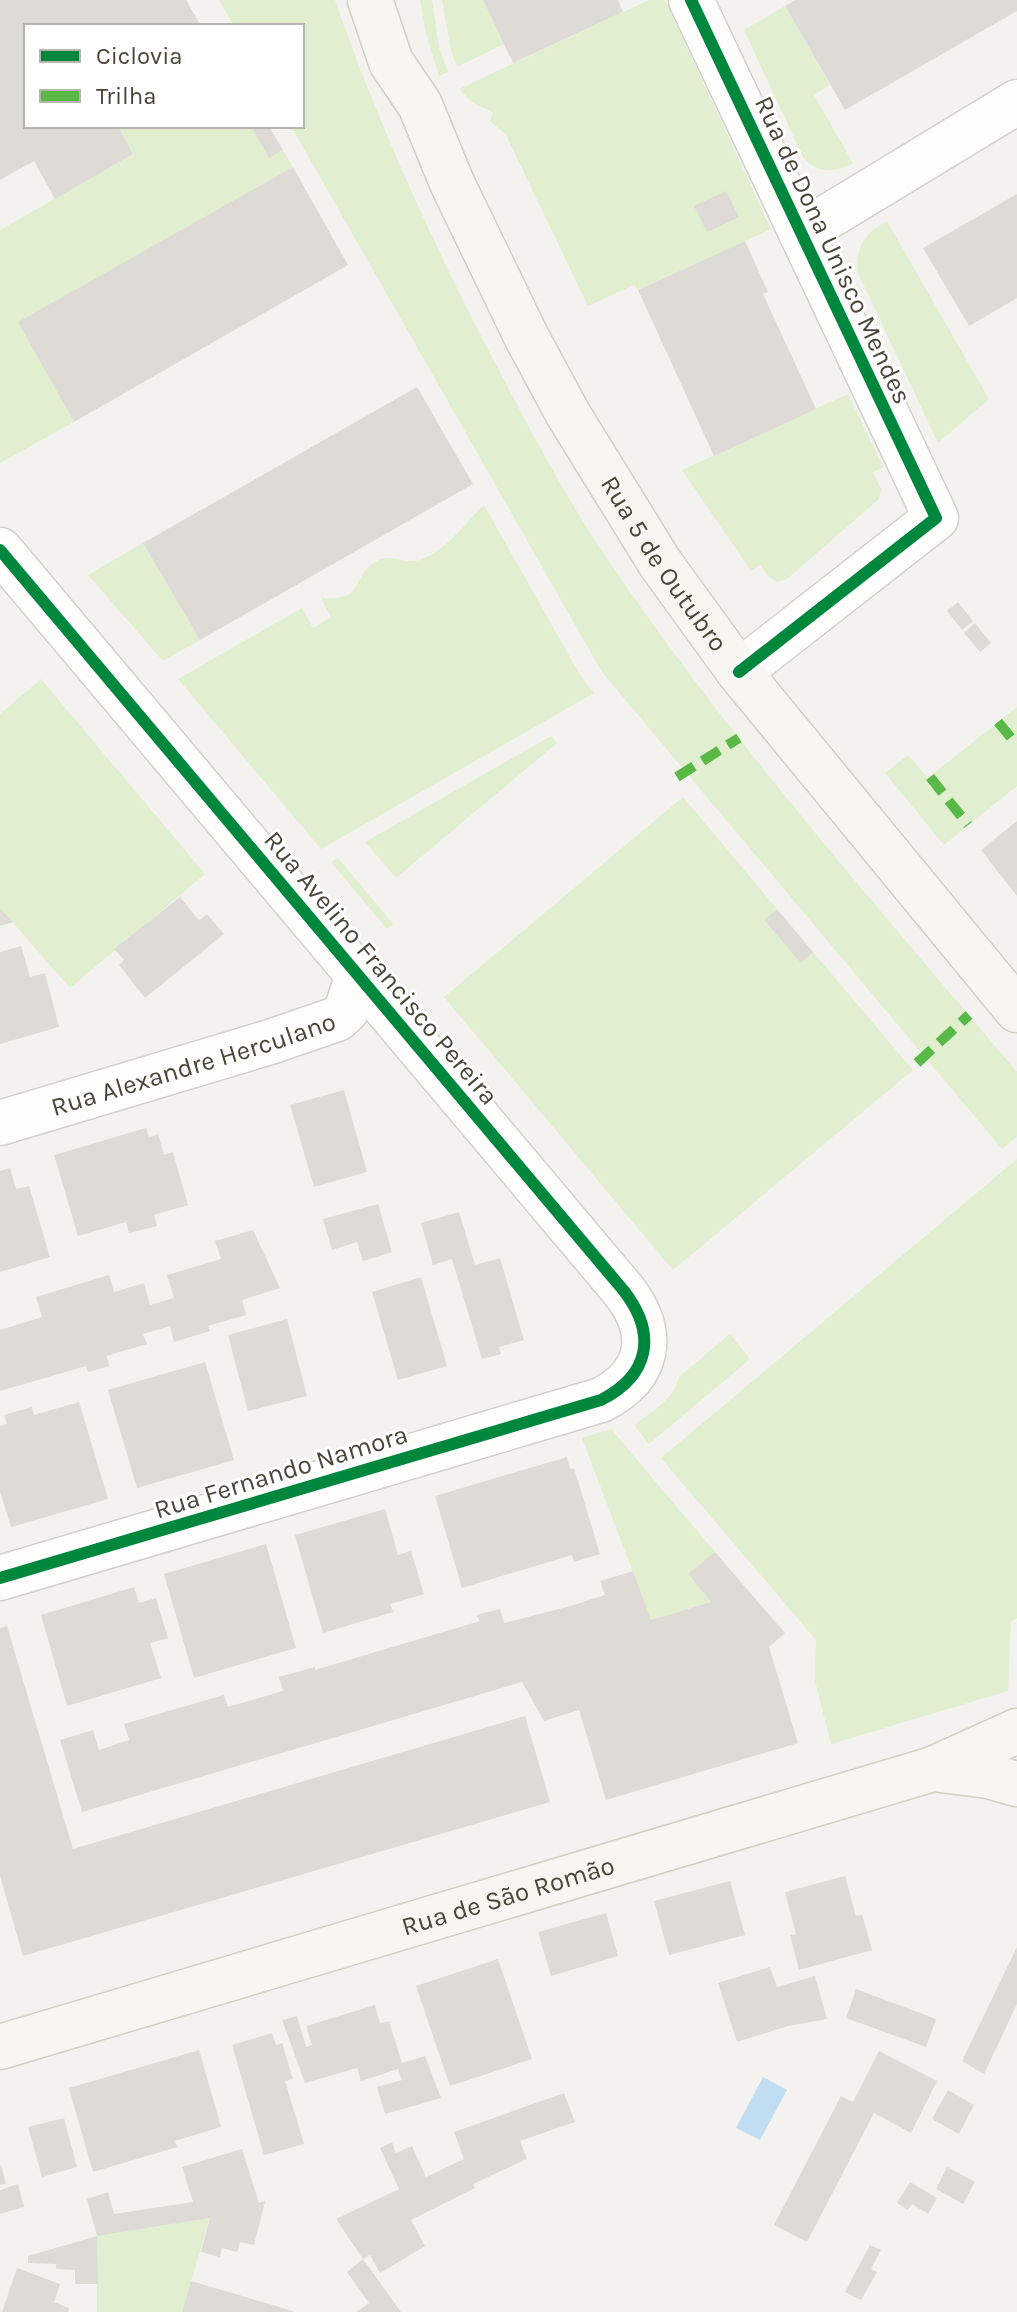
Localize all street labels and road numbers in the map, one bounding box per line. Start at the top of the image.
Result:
street label: Rua de Dona Unisco Mendes [748,91,918,409]
street label: Rua 5 de Outubro [594,470,734,657]
street label: Rua Avelino Francisco Pereira [257,825,505,1111]
street label: Rua Alexandre Herculano [47,1005,340,1122]
street label: Rua Fernando Namora [150,1419,412,1525]
street label: Rua de São Romão [398,1849,618,1942]

